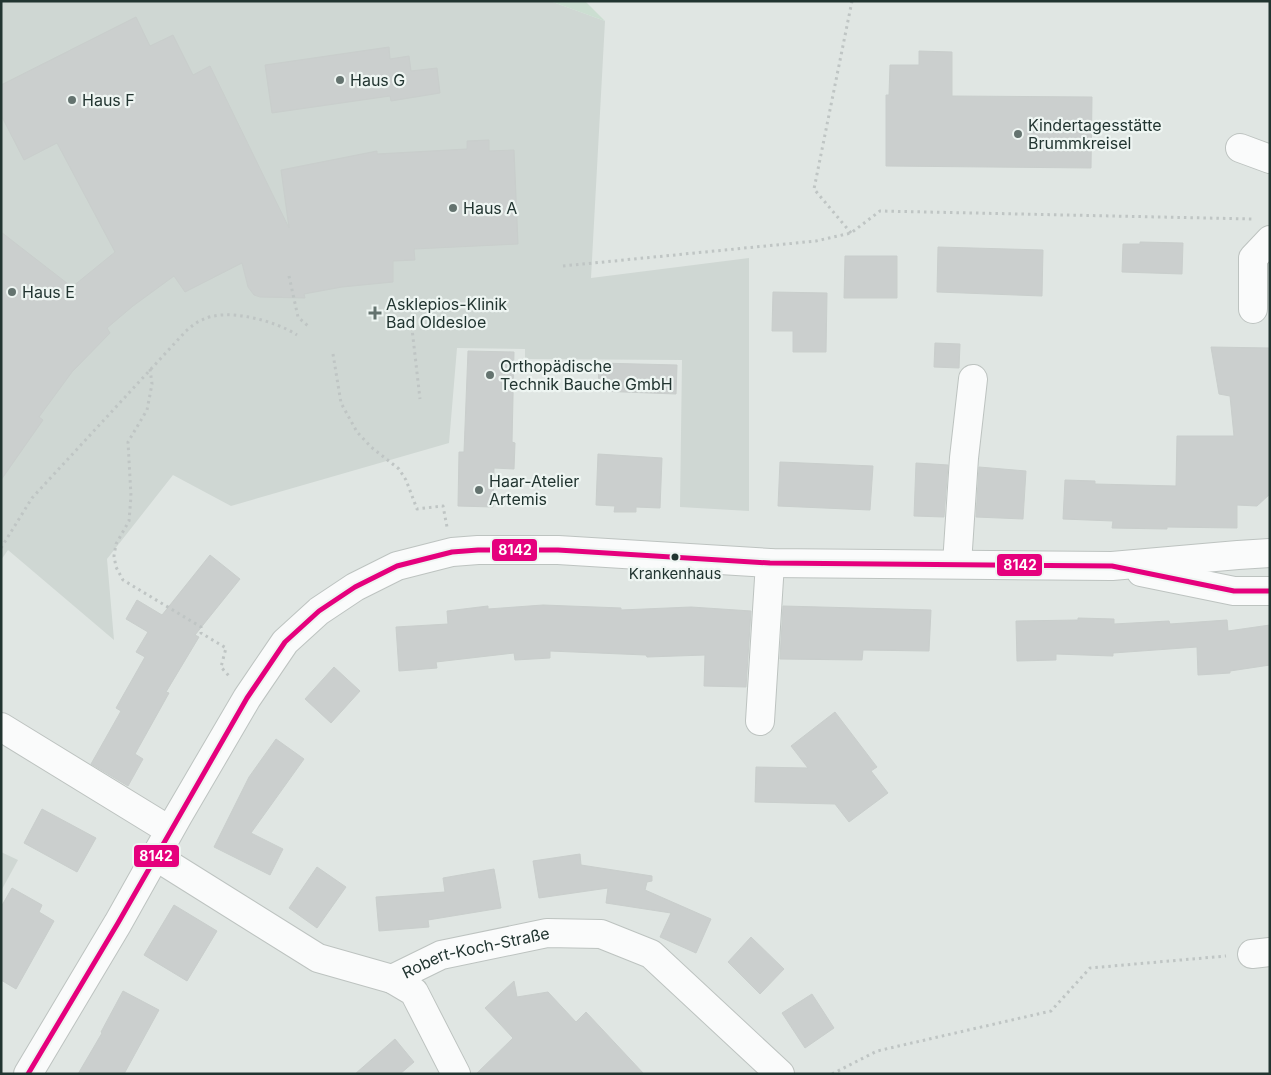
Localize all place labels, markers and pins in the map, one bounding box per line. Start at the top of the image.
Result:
place label: Haus G [350,70,405,90]
marker: Haus G [334,74,346,86]
place label: Haus F [82,90,135,110]
marker: Haus F [66,94,78,106]
place label: Kindertagesstätte Brummkreisel [1028,115,1162,153]
marker: Kindertagesstätte Brummkreisel [1012,128,1024,140]
place label: Haus A [463,198,517,218]
marker: Haus A [447,202,459,214]
place label: Haus E [22,282,75,302]
marker: Haus E [6,286,18,298]
place label: Asklepios-Klinik Bad Oldesloe [386,294,507,332]
marker: Asklepios-Klinik Bad Oldesloe [368,306,382,320]
place label: Orthopädische Technik Bauche GmbH [500,356,673,394]
marker: Orthopädische Technik Bauche GmbH [484,369,496,381]
place label: Haar-Atelier Artemis [489,471,579,509]
marker: Haar-Atelier Artemis [473,484,485,496]
marker: Krankenhaus [670,552,680,562]
place label: Krankenhaus [629,564,721,583]

